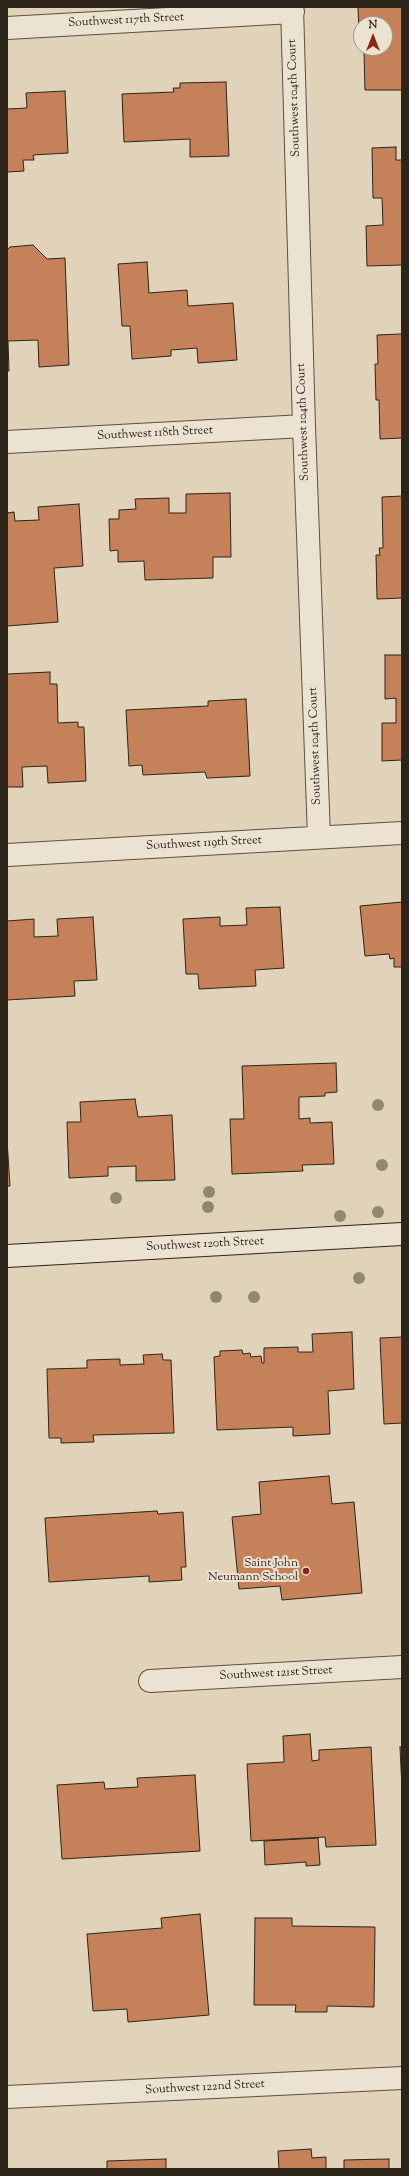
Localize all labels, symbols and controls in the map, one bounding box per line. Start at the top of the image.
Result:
street label: Southwest 117th Street [68,11,184,31]
north arrow [353,16,393,56]
text: N [369,17,377,33]
street label: Southwest 104th Court [286,39,304,157]
street label: Southwest 104th Court [295,363,313,481]
street label: Southwest 118th Street [97,424,213,444]
street label: Southwest 104th Court [307,687,325,805]
street label: Southwest 119th Street [146,834,262,854]
street label: Southwest 120th Street [146,1235,264,1255]
place label: Saint John Neumann School [208,1557,298,1585]
marker: Saint John Neumann School [301,1566,311,1576]
street label: Southwest 121st Street [219,1664,333,1684]
street label: Southwest 122nd Street [145,2078,265,2098]

